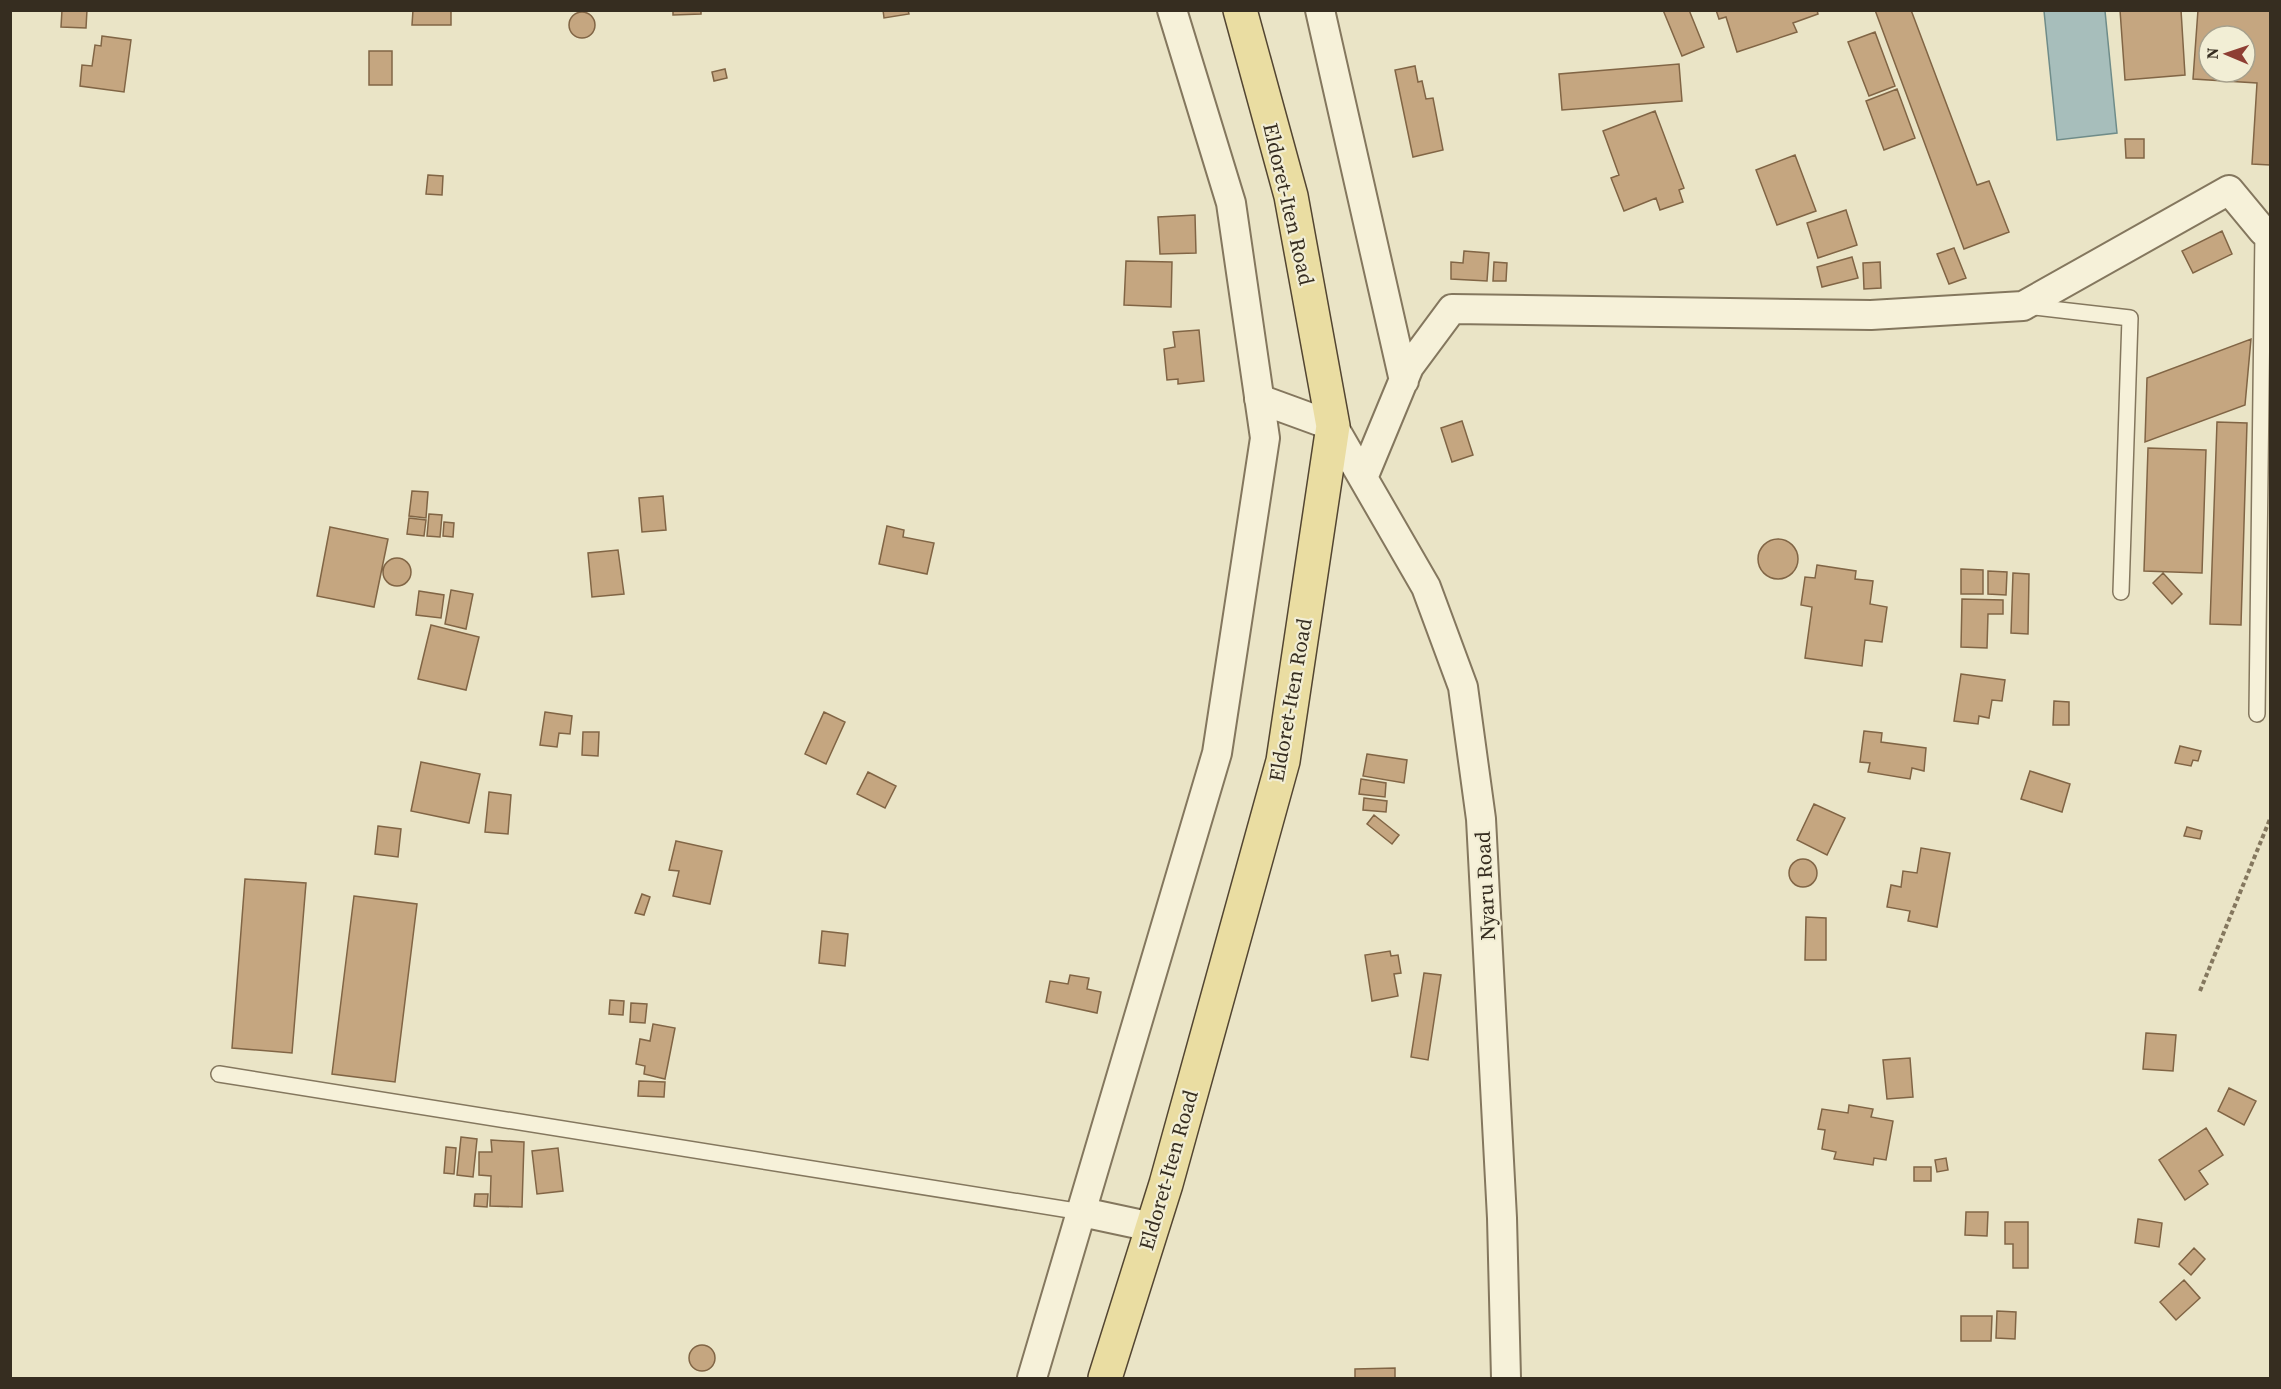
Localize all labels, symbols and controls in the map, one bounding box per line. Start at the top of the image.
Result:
north arrow [2197,24,2257,84]
text: N [2201,47,2223,60]
street label: Eldoret-Iten Road [1256,120,1322,288]
street label: Eldoret-Iten Road [1261,616,1319,784]
street label: Nyaru Road [1468,830,1502,941]
street label: Eldoret-Iten Road [1131,1086,1205,1254]

